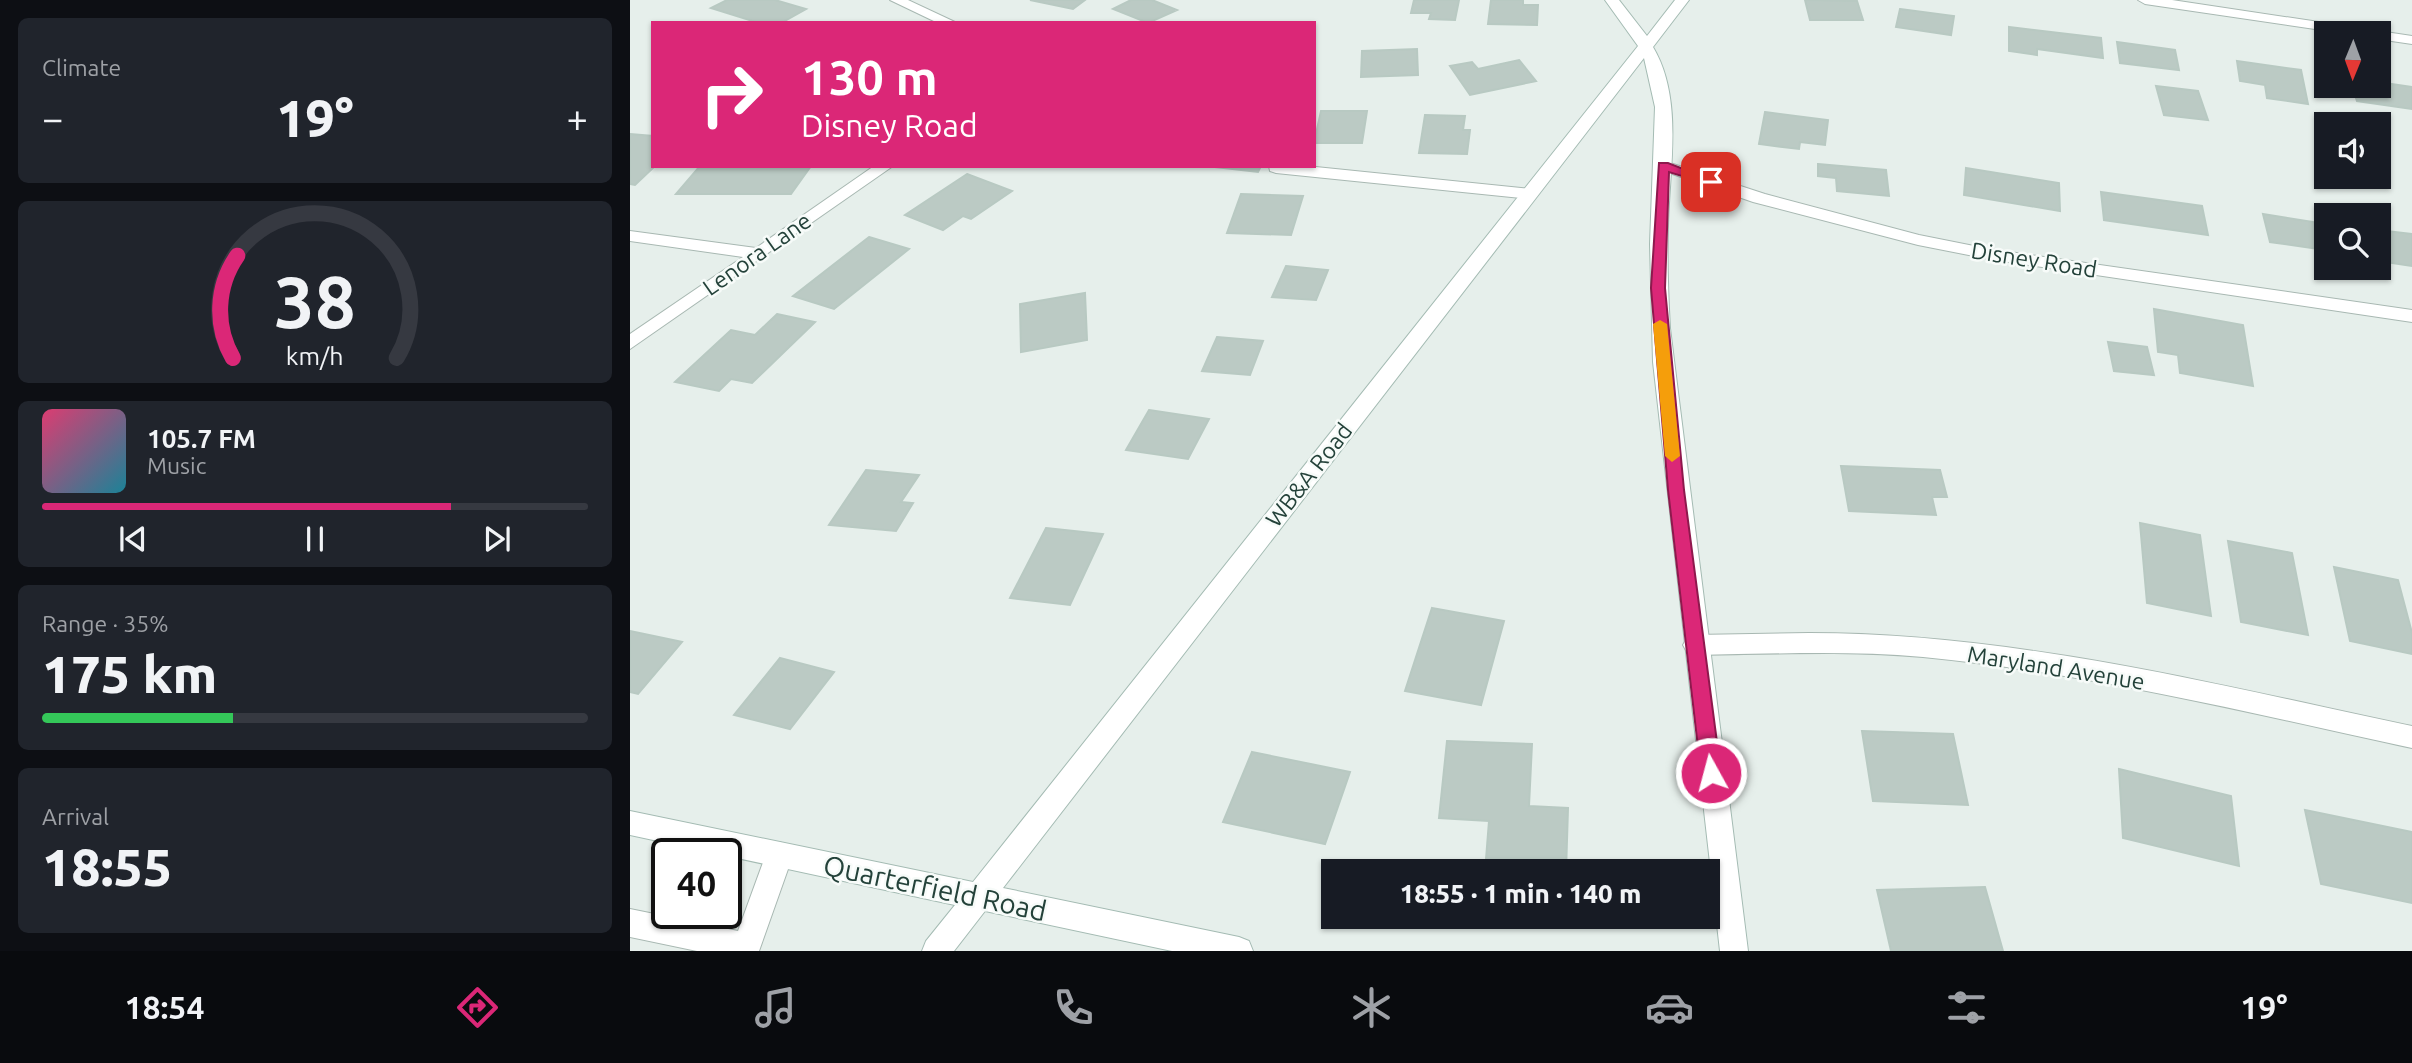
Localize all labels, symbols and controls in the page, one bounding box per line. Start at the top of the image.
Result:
north arrow [2314,21,2390,98]
map controls [2314,21,2391,280]
icon: right [686,49,777,140]
text: 130 m [801,49,938,104]
text: Climate [42,55,121,80]
text: 19° [276,89,354,147]
text: − [42,97,63,139]
text: + [567,97,588,139]
text: Disney Road [801,107,978,143]
button: sound [2314,112,2391,189]
pin [1681,152,1741,212]
icon: arrive [1692,163,1730,201]
button: search [2314,203,2391,280]
street label: Lenora Lane [698,207,816,300]
street label: Disney Road [1969,237,2099,282]
text: 38 [274,261,356,343]
text: km/h [286,342,344,370]
street label: WB&A Road [1261,418,1357,531]
text: 105.7 FM [147,424,256,453]
text: Music [147,453,206,478]
icon: previous [114,520,152,558]
icon: pause [296,520,334,558]
icon: next [478,520,516,558]
text: Range · 35% [42,611,169,636]
street label: Maryland Avenue [1966,641,2147,694]
text: 175 km [42,645,217,703]
position arrow [1674,736,1748,810]
text: Arrival [42,804,109,829]
text: 18:55 [42,838,172,896]
speed limit sign: 40 [651,838,742,929]
street label: Quarterfield Road [821,849,1050,926]
text: 18:55 · 1 min · 140 m [1400,879,1641,908]
icon: directions [453,983,502,1032]
icon: music [751,983,800,1032]
icon: phone [1049,983,1098,1032]
icon: climate [1347,983,1396,1032]
icon: car [1645,983,1694,1032]
icon: filters [1942,983,1991,1032]
text: 18:54 [124,989,204,1025]
text: 19° [2240,989,2288,1025]

